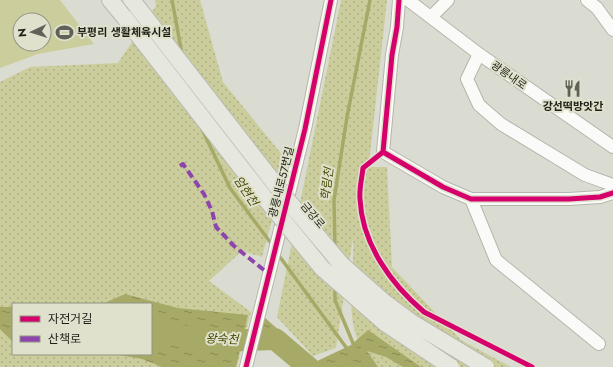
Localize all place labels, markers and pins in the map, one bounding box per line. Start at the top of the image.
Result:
sports icon: 부평리 생활체육시설 [54,22,74,42]
place label: 부평리 생활체육시설 [77,24,171,40]
restaurant icon: 강선떡방앗간 [563,78,583,98]
place label: 강선떡방앗간 [543,98,603,114]

